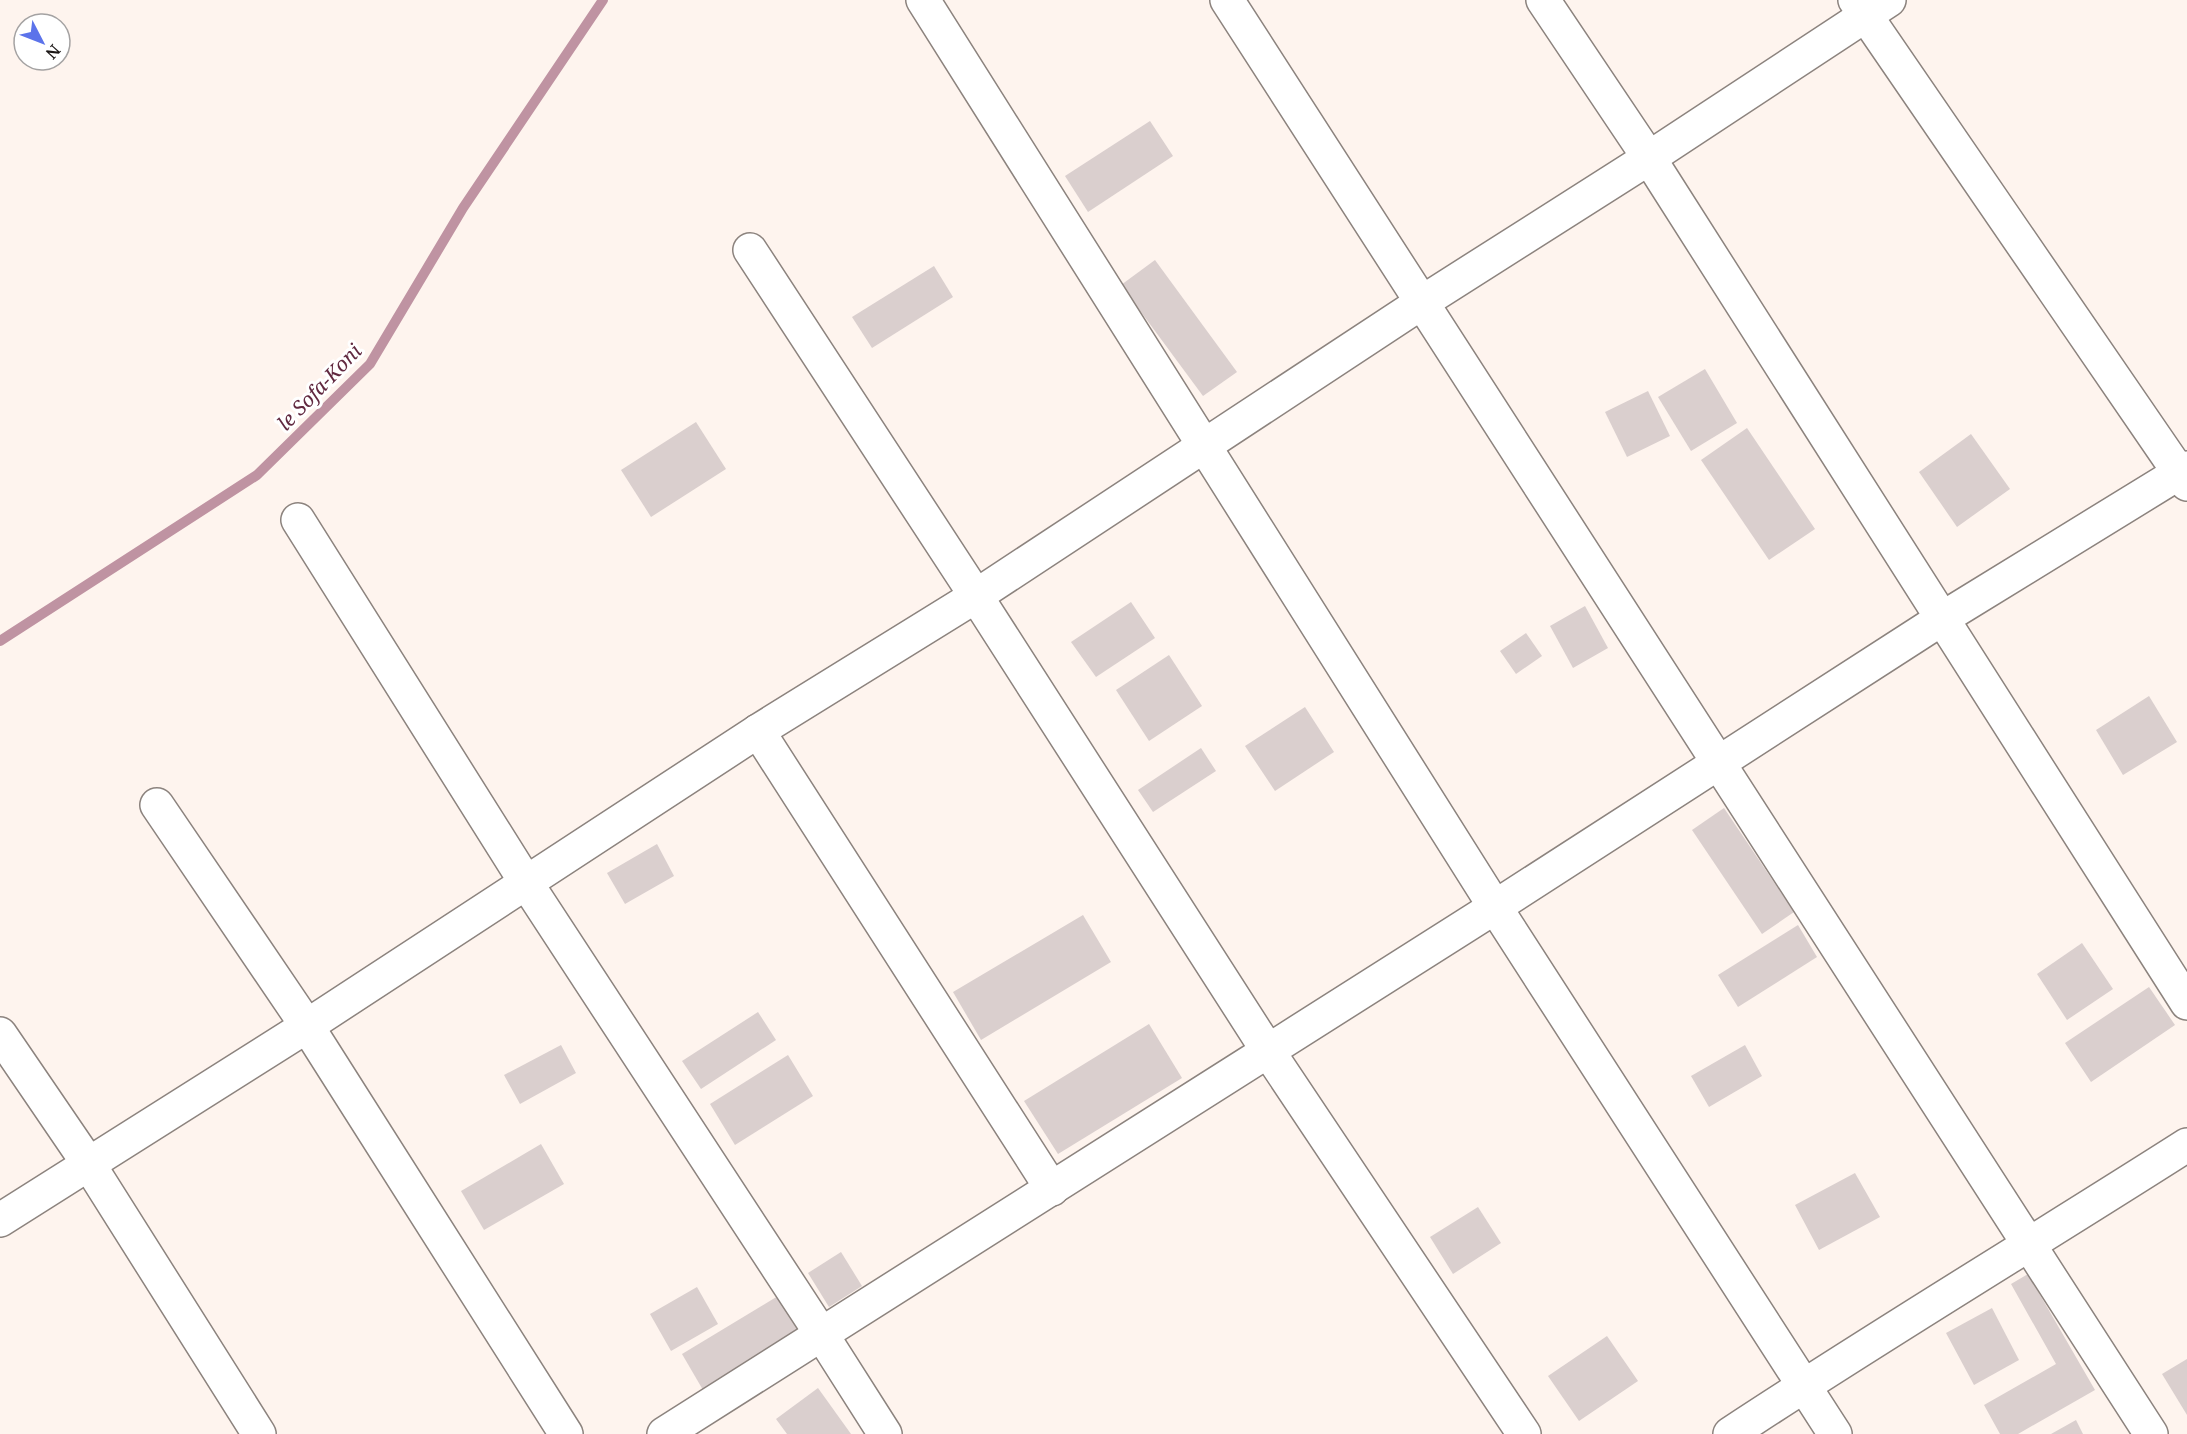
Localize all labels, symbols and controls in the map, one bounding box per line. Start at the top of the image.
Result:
north arrow [12,12,72,72]
text: N [40,40,66,64]
water label: le Sofa-Koni [271,338,367,436]

